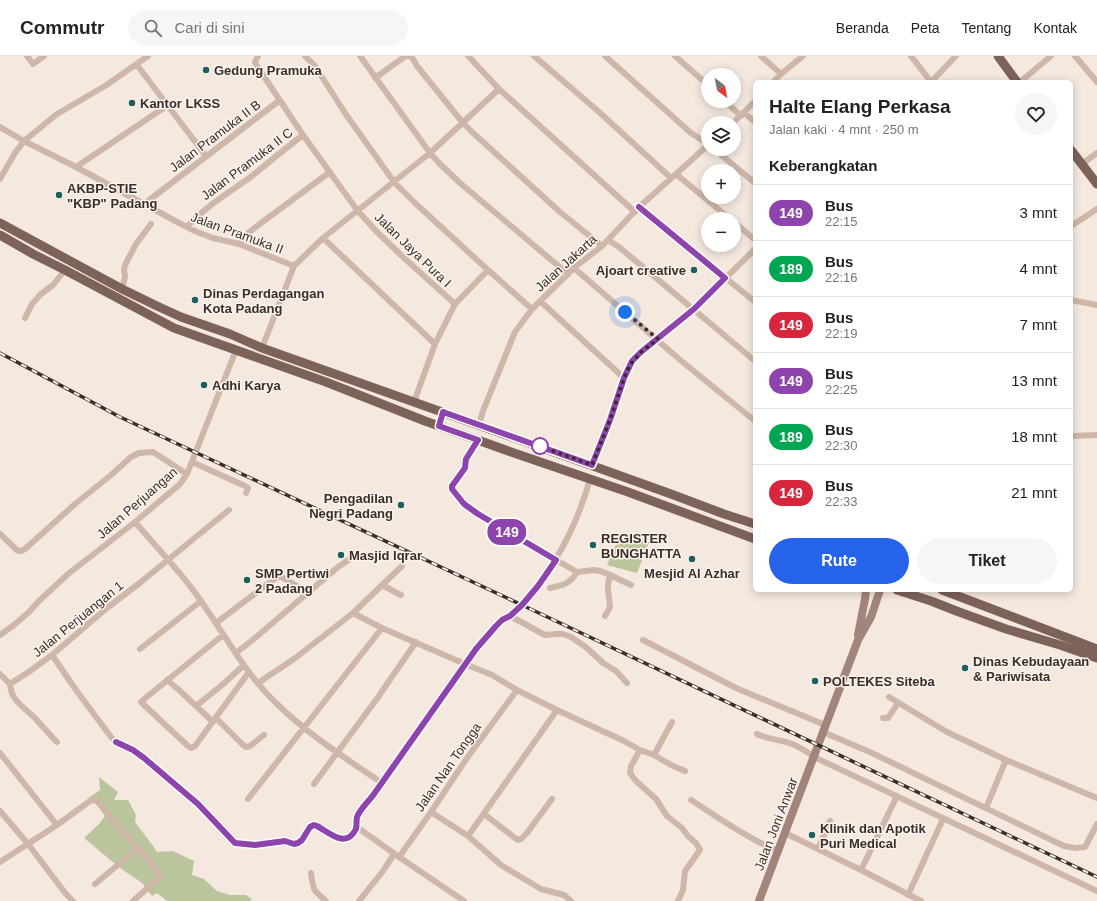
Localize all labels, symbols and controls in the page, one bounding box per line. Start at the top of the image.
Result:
search box [128,10,408,46]
text: Commutr [20,17,104,38]
icon: search [142,17,164,39]
text: Cari di sini [174,19,244,36]
text: Beranda [836,20,889,36]
text: Peta [911,20,940,36]
text: Tentang [962,20,1011,36]
text: Kontak [1033,20,1077,36]
place label: Gedung Pramuka [214,63,322,78]
marker: Gedung Pramuka [201,65,211,75]
north arrow [701,68,741,108]
map controls [701,68,741,252]
button: heart [1015,93,1057,135]
place label: Kantor LKSS [140,96,221,111]
text: Halte Elang Perkasa [769,96,951,117]
street label: Jalan Pramuka II B [167,97,263,175]
marker: Kantor LKSS [127,98,137,108]
button: layers [701,116,741,156]
text: Jalan kaki · 4 mnt · 250 m [769,122,919,137]
street label: Jalan Pramuka II C [198,125,296,203]
text: Keberangkatan [769,157,877,174]
button: + [701,164,741,204]
place label: AKBP-STIE "KBP" Padang [67,181,157,211]
marker: AKBP-STIE "KBP" Padang [54,190,64,200]
text: Bus [825,197,853,214]
text: 3 mnt [1019,204,1057,221]
text: 149 [779,205,803,221]
street label: Jalan Pramuka II [189,209,285,257]
street label: Jalan Jaya Pura I [372,210,454,290]
button: − [701,212,741,252]
text: 22:15 [825,214,858,229]
street label: Jalan Jakarta [532,231,600,294]
text: Bus [825,253,853,270]
text: 4 mnt [1019,260,1057,277]
text: 189 [779,261,803,277]
place label: Ajoart creative [596,263,686,278]
marker: Ajoart creative [689,265,699,275]
text: 22:16 [825,270,858,285]
place label: Dinas Perdagangan Kota Padang [203,286,324,316]
marker: Dinas Perdagangan Kota Padang [190,295,200,305]
your location [615,302,635,322]
text: Bus [825,309,853,326]
text: 7 mnt [1019,316,1057,333]
text: 149 [779,317,803,333]
text: 22:19 [825,326,858,341]
text: Bus [825,365,853,382]
text: 13 mnt [1011,372,1057,389]
text: 149 [779,373,803,389]
place label: Adhi Karya [212,378,281,393]
marker: Adhi Karya [199,380,209,390]
text: 22:25 [825,382,858,397]
text: Bus [825,421,853,438]
text: 18 mnt [1011,428,1057,445]
text: 189 [779,429,803,445]
unlabelled marker [531,437,549,455]
text: 22:30 [825,438,858,453]
street label: Jalan Perjuangan [94,464,180,542]
text: Bus [825,477,853,494]
text: 21 mnt [1011,484,1057,501]
text: 149 [779,485,803,501]
place label: Pengadilan Negri Padang [309,491,393,521]
text: 22:33 [825,494,858,509]
marker: Pengadilan Negri Padang [396,500,406,510]
line badge: 149 [484,519,530,545]
text: 149 [495,524,519,540]
place label: REGISTER BUNGHATTA [601,531,682,561]
button: Rute [769,538,909,584]
button: Tiket [917,538,1057,584]
marker: REGISTER BUNGHATTA [588,540,598,550]
place label: Masjid Iqrar [349,548,422,563]
marker: Masjid Iqrar [336,550,346,560]
marker: Mesjid Al Azhar [687,554,697,564]
place label: SMP Pertiwi 2 Padang [255,566,329,596]
place label: Mesjid Al Azhar [644,566,740,581]
marker: SMP Pertiwi 2 Padang [242,575,252,585]
street label: Jalan Perjuangan 1 [30,578,126,660]
place label: Dinas Kebudayaan & Pariwisata [973,654,1089,684]
marker: Dinas Kebudayaan & Pariwisata [960,663,970,673]
place label: POLTEKES Siteba [823,674,935,689]
marker: POLTEKES Siteba [810,676,820,686]
street label: Jalan Nan Tongga [412,719,485,814]
street label: Jalan Joni Anwar [751,775,801,873]
place label: Klinik dan Apotik Puri Medical [820,821,926,851]
marker: Klinik dan Apotik Puri Medical [807,830,817,840]

